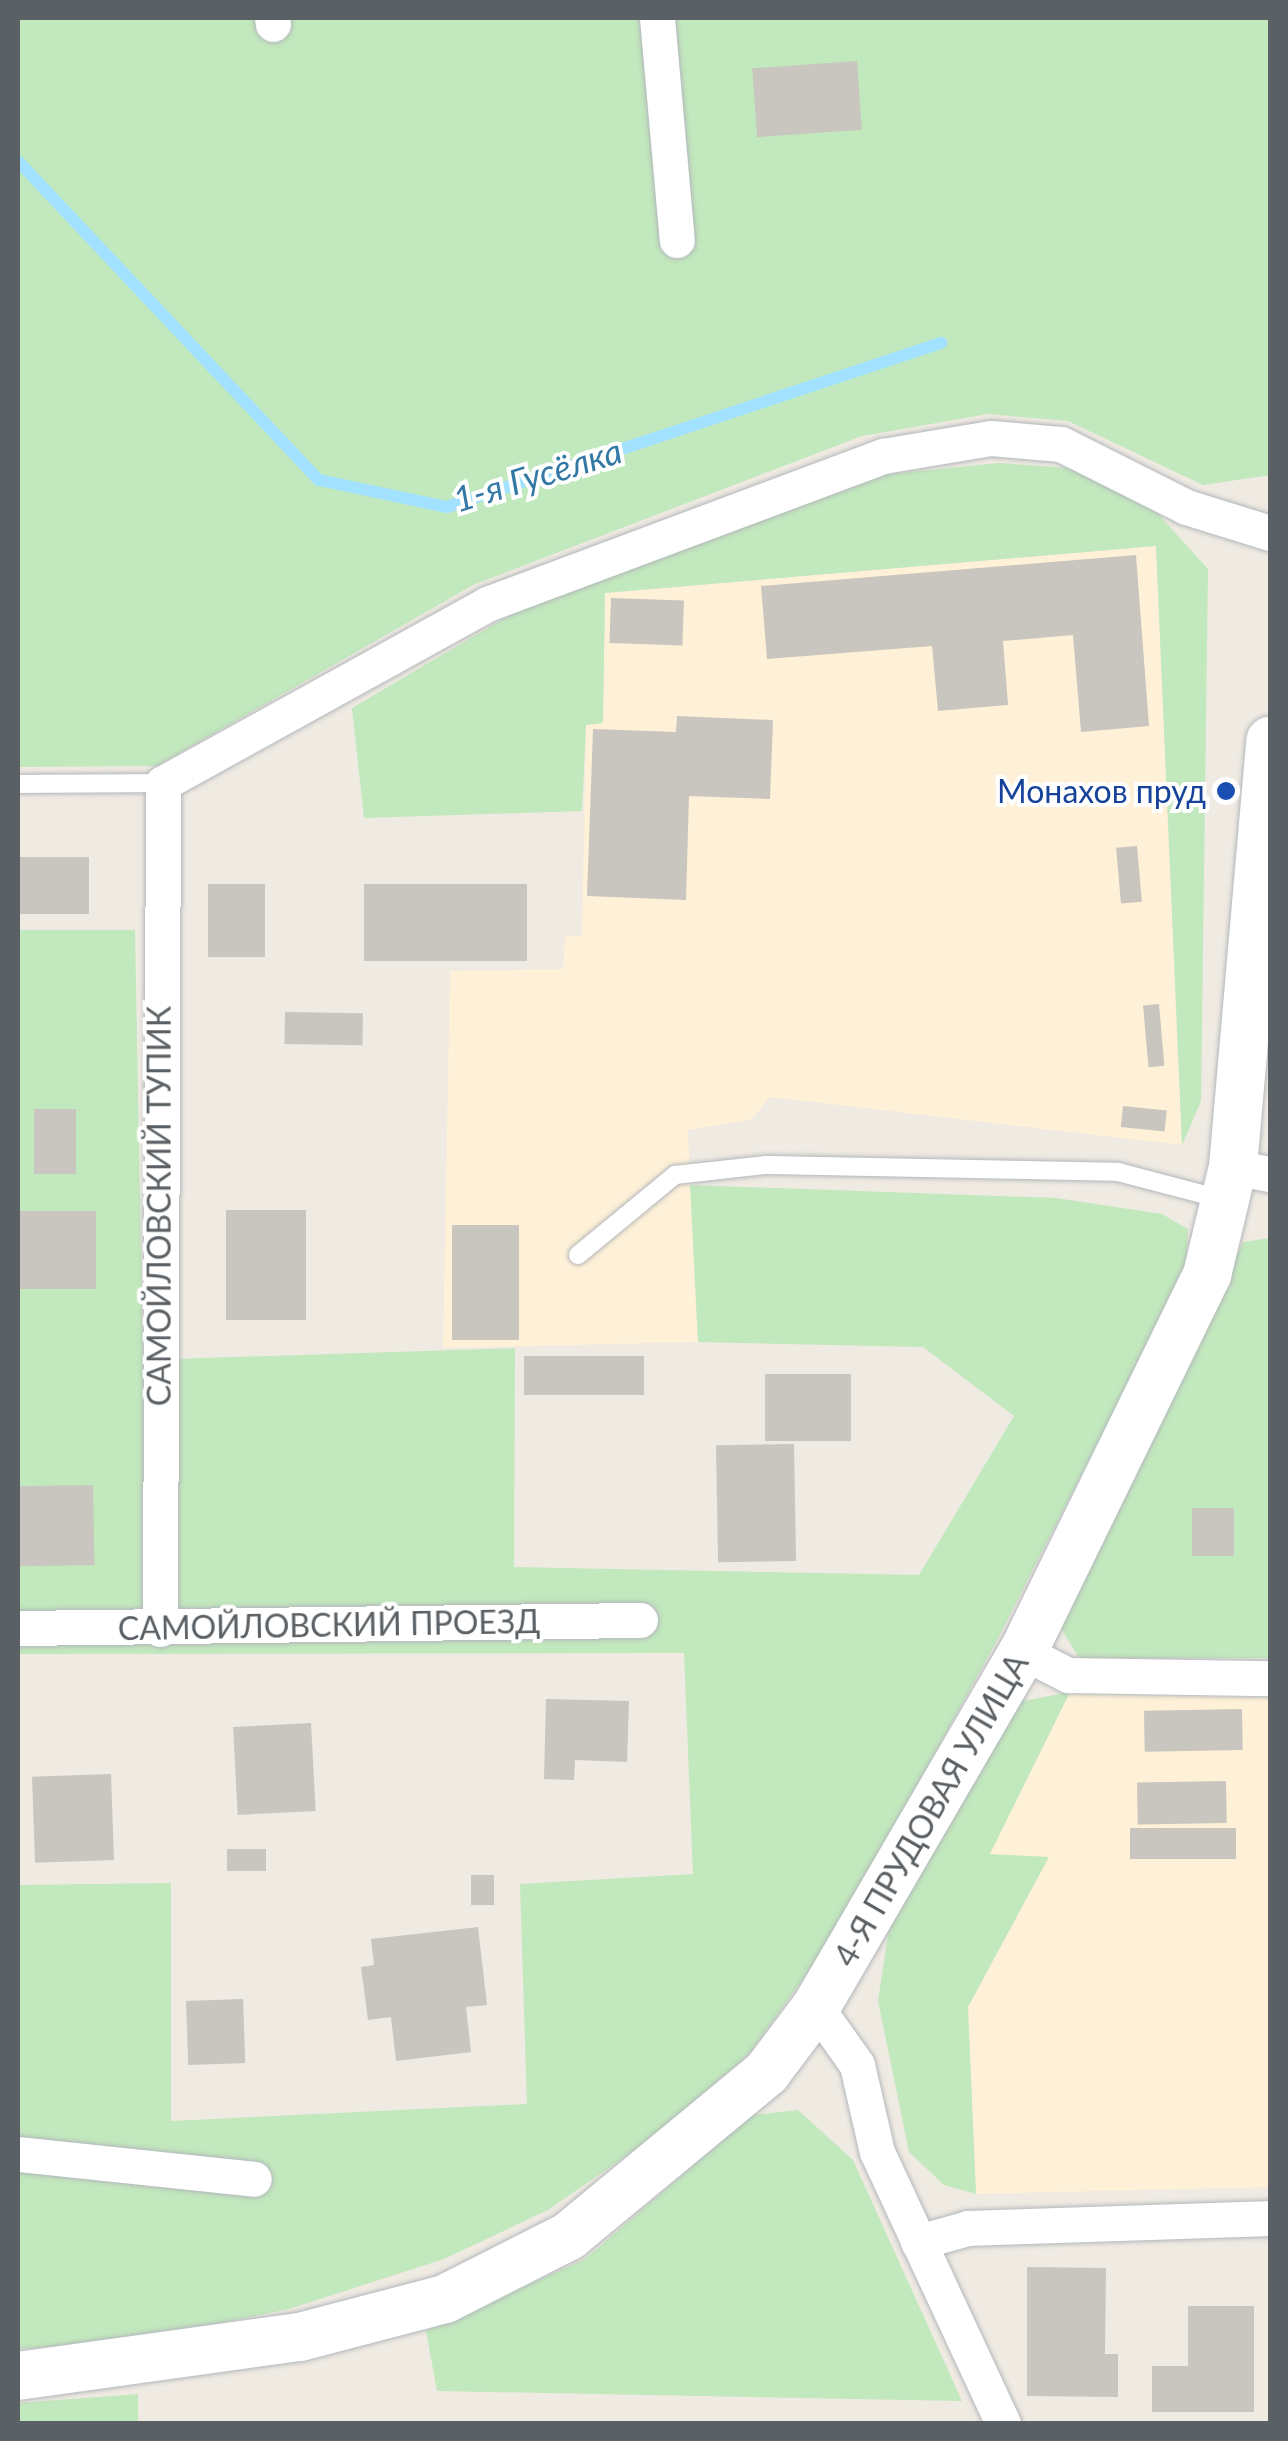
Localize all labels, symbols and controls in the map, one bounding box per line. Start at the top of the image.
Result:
water label: 1-я Гусёлка [447,428,627,520]
place label: Монахов пруд [997,772,1206,810]
marker: Монахов пруд [1215,780,1237,802]
street label: САМОЙЛОВСКИЙ ТУПИК [140,1006,178,1406]
street label: САМОЙЛОВСКИЙ ПРОЕЗД [118,1602,540,1648]
street label: 4-Я ПРУДОВАЯ УЛИЦА [826,1647,1036,1973]

